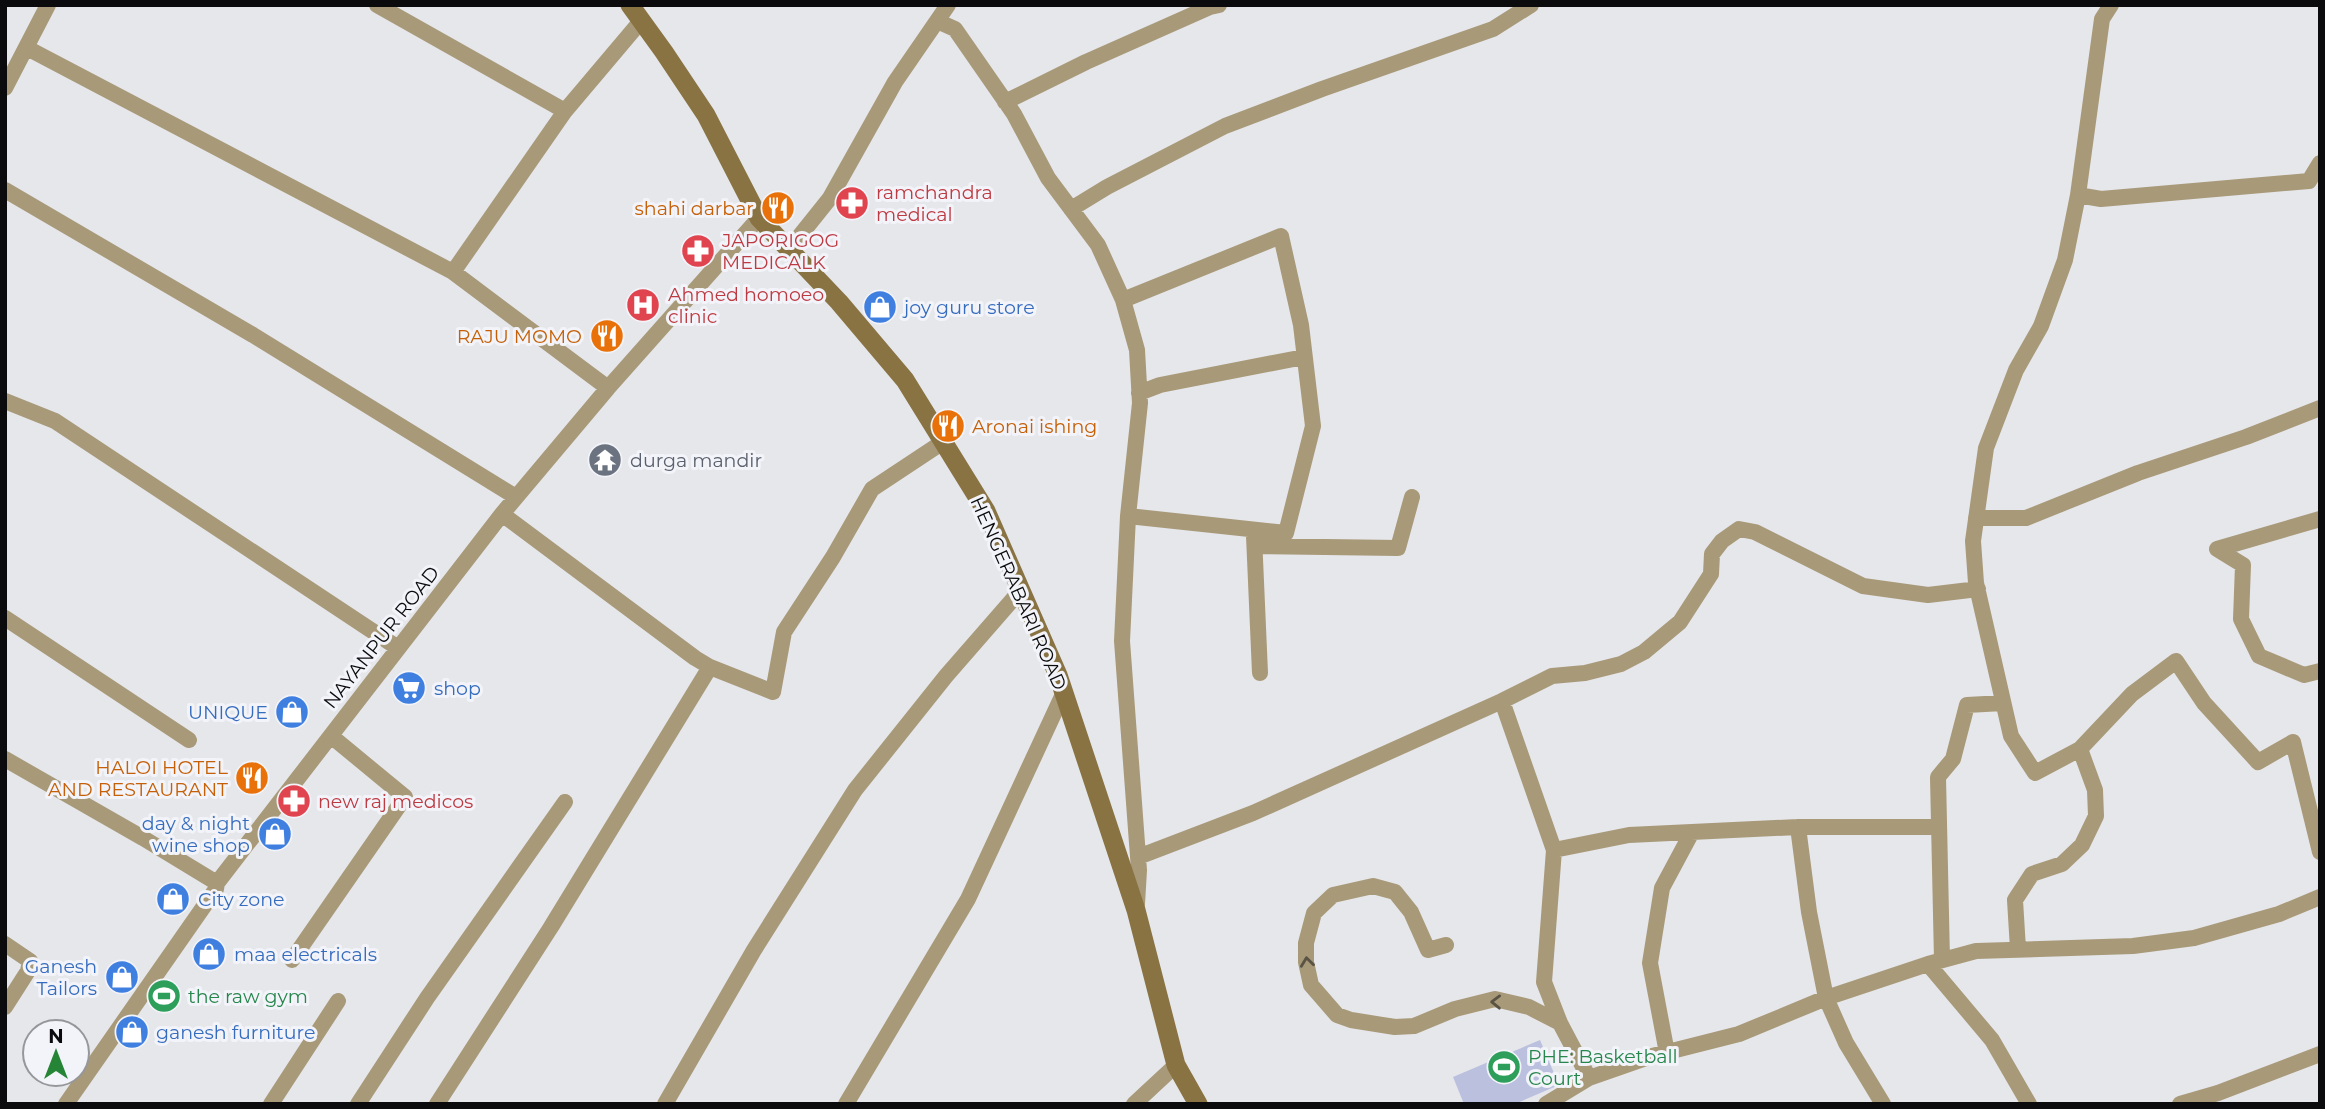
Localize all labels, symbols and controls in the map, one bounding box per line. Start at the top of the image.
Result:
place label: ramchandra medical [876,181,993,226]
pharmacy icon: ramchandra medical [833,184,871,222]
restaurant icon: shahi darbar [759,189,797,227]
place label: shahi darbar [635,197,754,220]
place label: JAPORIGOG MEDICALK [721,229,839,274]
pharmacy icon: JAPORIGOG MEDICALK [679,232,717,270]
place label: Ahmed homoeo clinic [668,283,824,328]
hospital icon: Ahmed homoeo clinic [624,286,662,324]
shop icon: joy guru store [861,288,899,326]
place label: joy guru store [902,296,1035,319]
restaurant icon: RAJU MOMO [588,317,626,355]
place label: RAJU MOMO [457,325,582,348]
restaurant icon: Aronai ishing [929,407,967,445]
place label: Aronai ishing [972,415,1097,438]
temple icon: durga mandir [586,441,624,479]
place label: durga mandir [630,449,762,472]
street label: HENGERABARI ROAD [965,493,1072,694]
street label: NAYANPUR ROAD [319,561,444,713]
supermarket icon: shop [390,669,428,707]
place label: shop [434,677,481,700]
shop icon: UNIQUE [273,693,311,731]
place label: UNIQUE [188,701,268,724]
place label: HALOI HOTEL AND RESTAURANT [48,756,229,801]
restaurant icon: HALOI HOTEL AND RESTAURANT [233,759,271,797]
pharmacy icon: new raj medicos [275,782,313,820]
place label: new raj medicos [318,790,473,813]
place label: day & night wine shop [142,812,250,857]
shop icon: day & night wine shop [256,815,294,853]
shop icon: City zone [154,880,192,918]
place label: City zone [198,888,285,911]
shop icon: maa electricals [190,935,228,973]
place label: maa electricals [234,943,377,966]
place label: Ganesh Tailors [25,955,97,1000]
one-way arrow [1300,957,1315,968]
shop icon: Ganesh Tailors [103,958,141,996]
sports icon: the raw gym [145,977,183,1015]
place label: the raw gym [188,985,308,1008]
one-way arrow [1490,994,1501,1009]
shop icon: ganesh furniture [113,1013,151,1051]
north arrow [21,1018,91,1088]
place label: ganesh furniture [156,1021,315,1044]
text: N [48,1025,64,1048]
place label: PHE: Basketball Court [1528,1045,1678,1090]
sports icon: PHE: Basketball Court [1485,1048,1523,1086]

